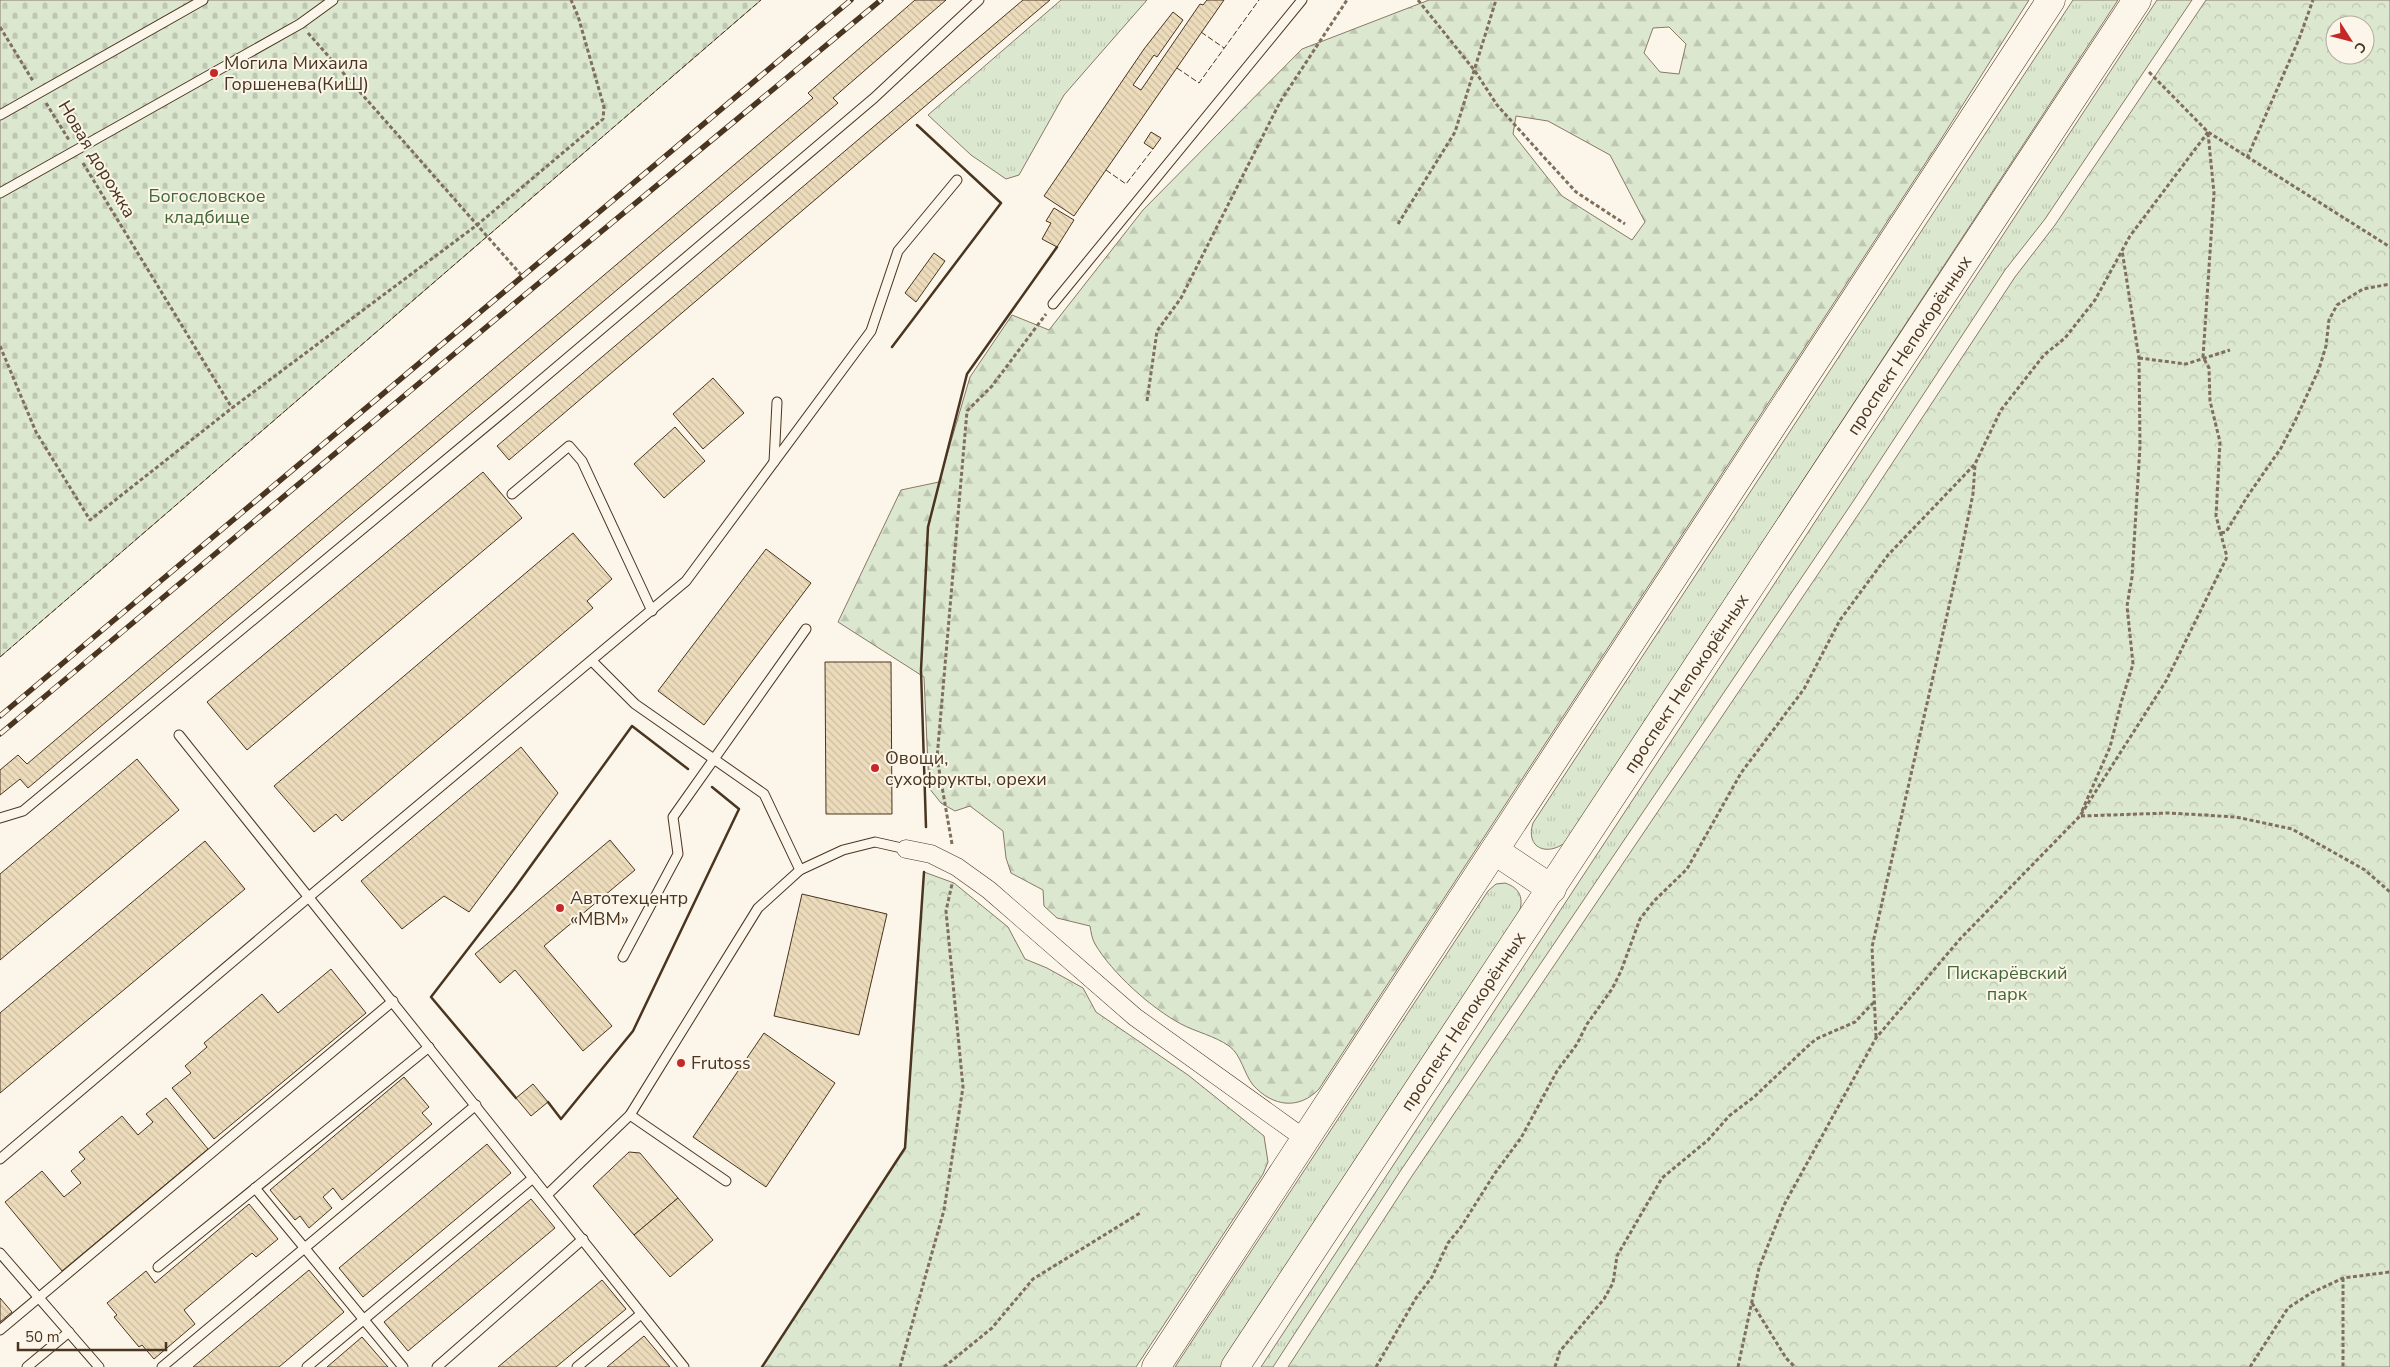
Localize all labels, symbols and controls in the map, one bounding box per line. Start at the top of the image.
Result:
north arrow [2325,15,2375,65]
text: С [2349,38,2371,57]
place label: Могила Михаила Горшенева(КиШ) [224,51,369,96]
marker: Могила Михаила Горшенева(КиШ) [208,67,220,79]
street label: Новая дорожка [53,96,141,222]
park label: Богословское кладбище [149,184,265,229]
street label: проспект Непокорённых [1841,251,1977,440]
street label: проспект Непокорённых [1618,589,1754,778]
place label: Овощи, сухофрукты, орехи [885,746,1047,791]
marker: Овощи, сухофрукты, орехи [869,762,881,774]
place label: Автотехцентр «МВМ» [570,886,688,931]
marker: Автотехцентр «МВМ» [554,902,566,914]
street label: проспект Непокорённых [1395,927,1531,1116]
park label: Пискарёвский парк [1946,961,2068,1006]
place label: Frutoss [691,1051,751,1075]
marker: Frutoss [675,1057,687,1069]
scale bar [18,1320,165,1352]
text: 50 m [25,1327,60,1347]

